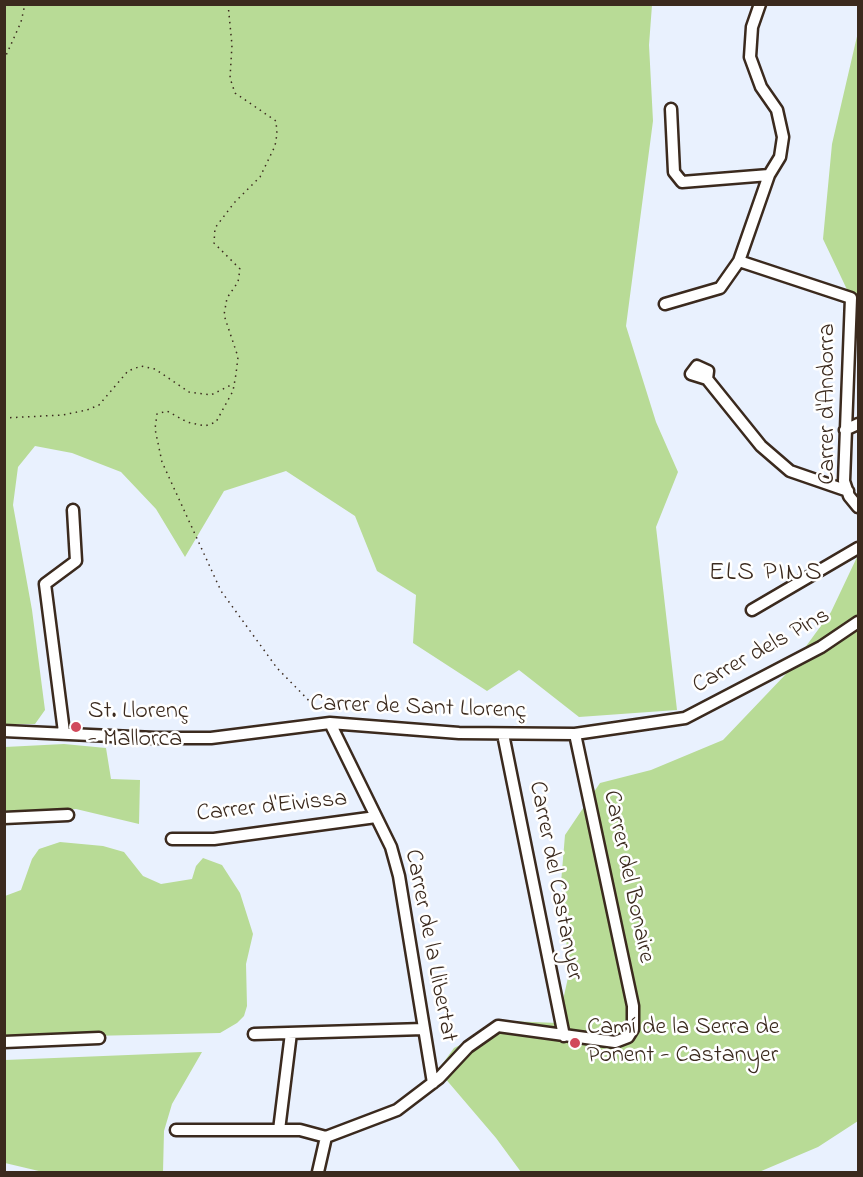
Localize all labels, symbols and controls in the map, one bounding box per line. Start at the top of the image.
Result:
street label: Carrer d'Andorra [815,323,843,485]
district label: ELS PINS [709,559,823,591]
street label: Carrer dels Pins [688,602,836,702]
street label: Carrer de Sant Llorenç [310,691,526,727]
place label: St. Llorenç - Mallorca [88,699,188,755]
marker: St. Llorenç - Mallorca [69,720,83,734]
street label: Carrer del Castanyer [521,779,587,983]
street label: Carrer d'Eivissa [195,786,349,830]
street label: Carrer del Bonaire [595,788,659,966]
street label: Carrer de la Llibertat [396,847,462,1045]
place label: Camí de la Serra de Ponent - Castanyer [587,1015,780,1071]
marker: Camí de la Serra de Ponent - Castanyer [568,1036,582,1050]

